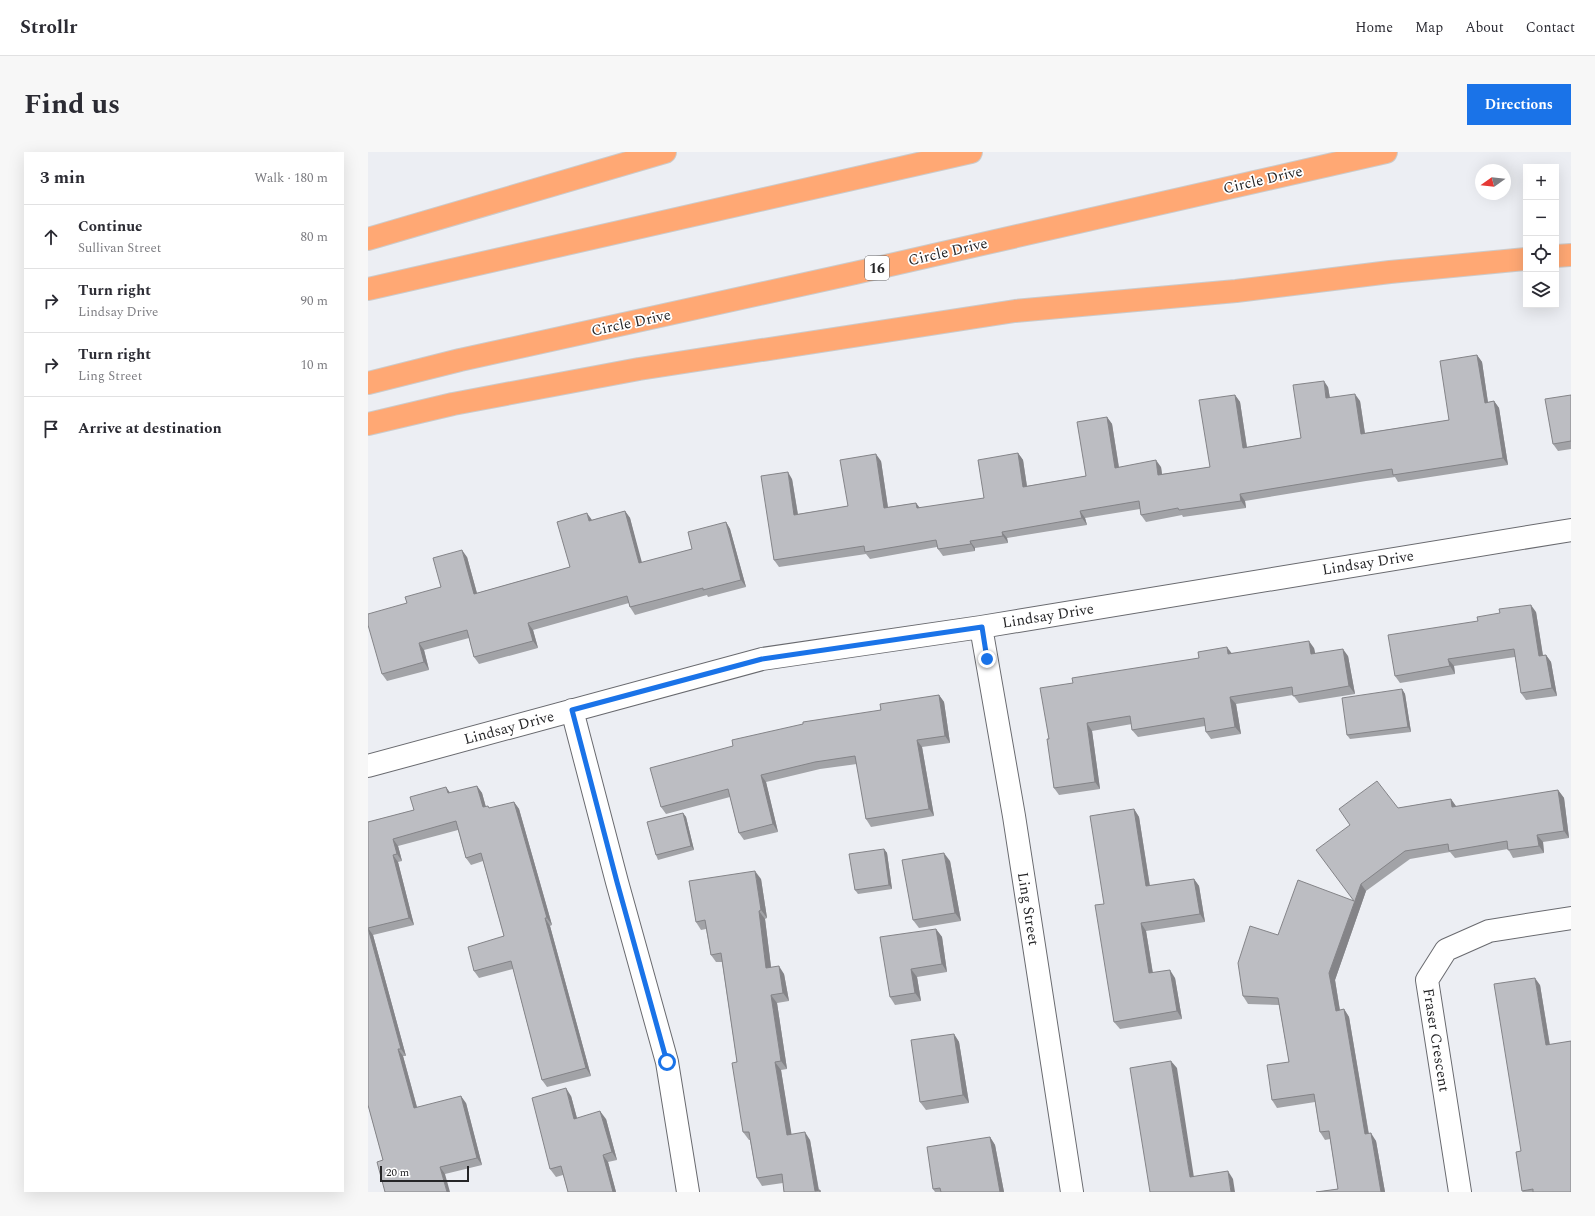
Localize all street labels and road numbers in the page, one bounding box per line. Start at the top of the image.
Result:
street label: Circle Drive [1221,160,1305,200]
street label: Circle Drive [906,232,990,272]
road number: 16 [865,256,889,280]
street label: Circle Drive [589,303,673,343]
street label: Lindsay Drive [1320,544,1416,582]
street label: Lindsay Drive [1000,597,1096,635]
street label: Lindsay Drive [461,705,557,751]
street label: Ling Street [1011,871,1045,947]
street label: Fraser Crescent [1416,986,1456,1094]

